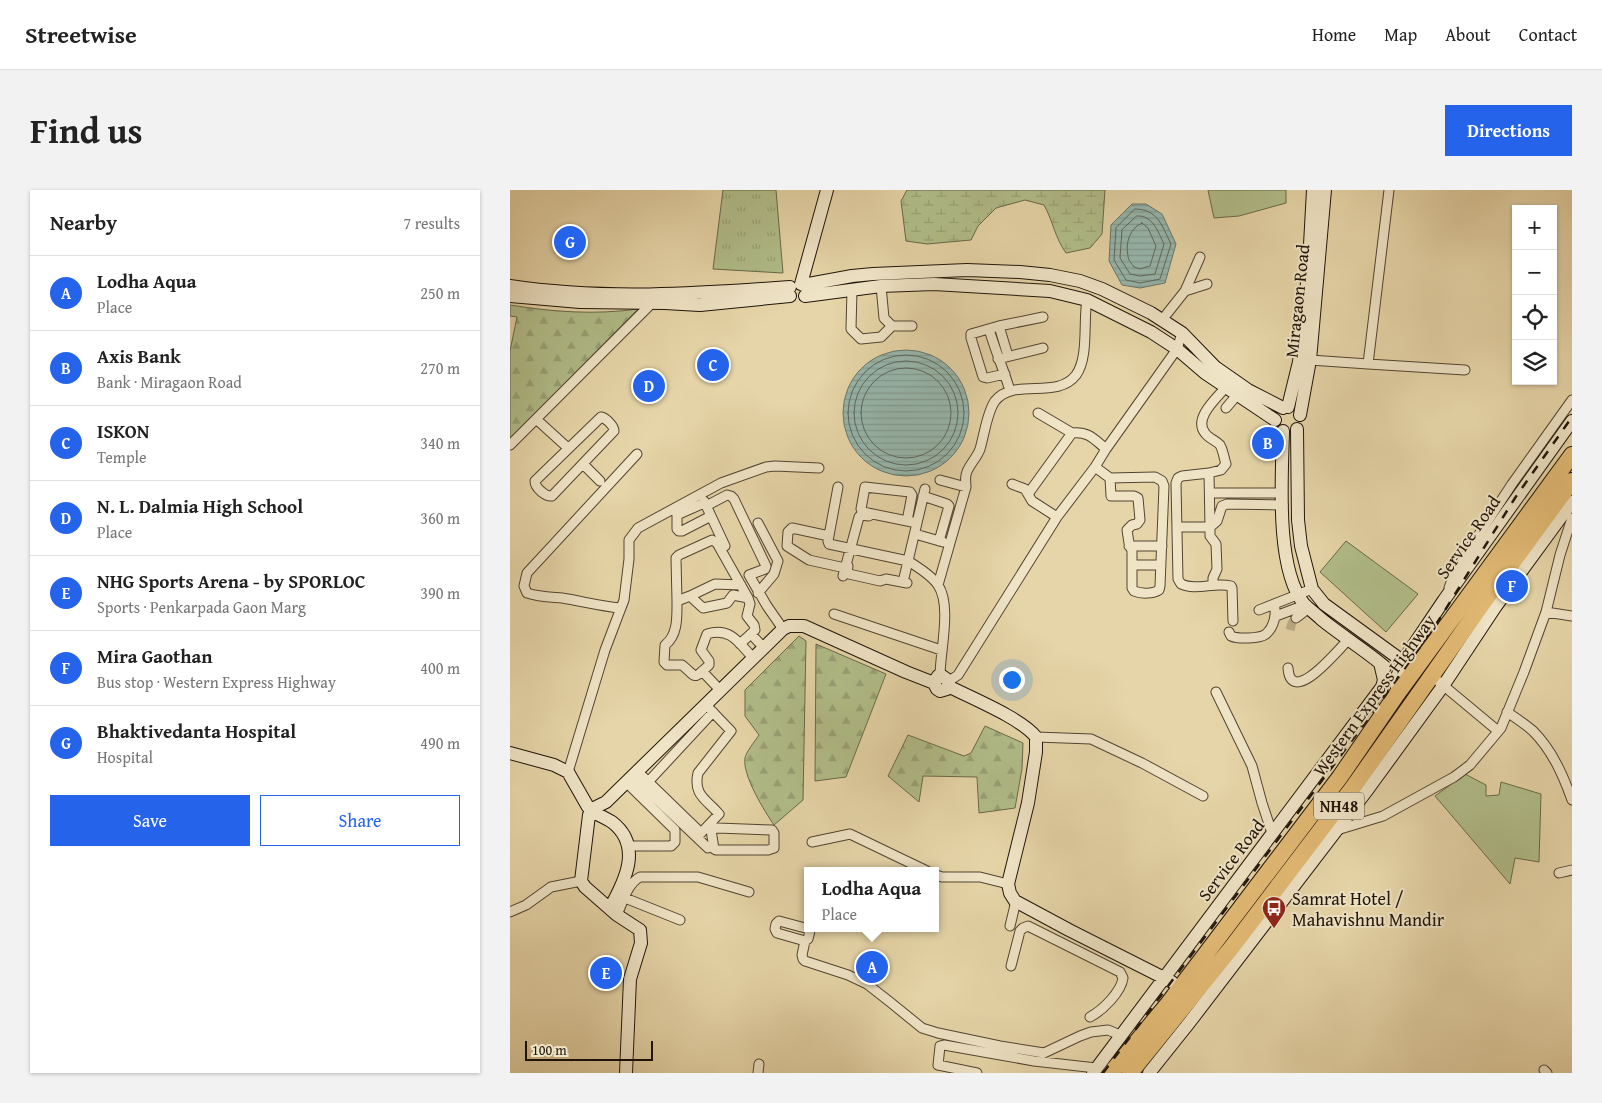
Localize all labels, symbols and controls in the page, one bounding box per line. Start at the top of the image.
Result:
text: Streetwise [25,17,137,52]
text: Home [1312,21,1356,48]
text: Map [1384,21,1417,48]
text: About [1445,21,1491,48]
text: Contact [1519,21,1577,48]
text: Find us [30,105,143,156]
button: Directions [1445,105,1572,156]
map controls [1512,205,1557,385]
button: + [1512,205,1557,250]
text: Nearby [50,207,117,238]
text: 7 results [403,211,460,235]
pin: G [554,223,586,261]
street label: Miragaon Road [1278,243,1316,359]
button: − [1512,250,1557,295]
text: Lodha Aqua [97,267,196,295]
text: A [61,281,71,305]
text: 250 m [420,281,460,305]
text: Place [97,295,132,319]
button: locate [1512,295,1557,340]
button: layers [1512,340,1557,385]
text: Axis Bank [97,342,181,370]
pin: C [697,346,729,384]
text: B [61,356,71,380]
text: 270 m [420,356,460,380]
pin: D [633,367,665,405]
text: Bank · Miragaon Road [97,370,242,394]
text: ISKON [97,417,150,445]
pin: B [1252,424,1284,462]
text: C [61,431,71,455]
text: 340 m [420,431,460,455]
text: Temple [97,445,147,469]
street label: Service Road [1429,489,1507,584]
text: N. L. Dalmia High School [97,492,303,520]
text: D [61,506,71,530]
text: 360 m [420,506,460,530]
text: Place [97,520,132,544]
text: NHG Sports Arena - by SPORLOC [97,567,366,595]
pin: F [1496,567,1528,605]
text: E [62,581,70,605]
text: 390 m [420,581,460,605]
text: Sports · Penkarpada Gaon Marg [97,595,306,619]
street label: Western Express Highway [1306,608,1442,782]
text: Mira Gaothan [97,642,212,670]
text: F [62,656,70,680]
text: 400 m [420,656,460,680]
your location [999,667,1025,693]
text: Bus stop · Western Express Highway [97,670,336,694]
text: Bhaktivedanta Hospital [97,717,296,745]
text: G [61,731,71,755]
text: 490 m [420,731,460,755]
text: Hospital [97,745,153,769]
road number: NH48 [1314,792,1364,820]
button: Save [50,795,250,846]
button: Share [260,795,460,846]
street label: Service Road [1191,813,1271,907]
popup [804,867,939,932]
text: Lodha Aqua [822,874,921,902]
place label: Samrat Hotel / Mahavishnu Mandir [1292,885,1445,933]
bus stop icon: Samrat Hotel / Mahavishnu Mandir [1261,895,1287,929]
text: Place [822,902,857,926]
pin: A [856,948,888,986]
pin: E [590,954,622,992]
scale bar [525,1038,652,1061]
text: 100 m [532,1040,567,1060]

